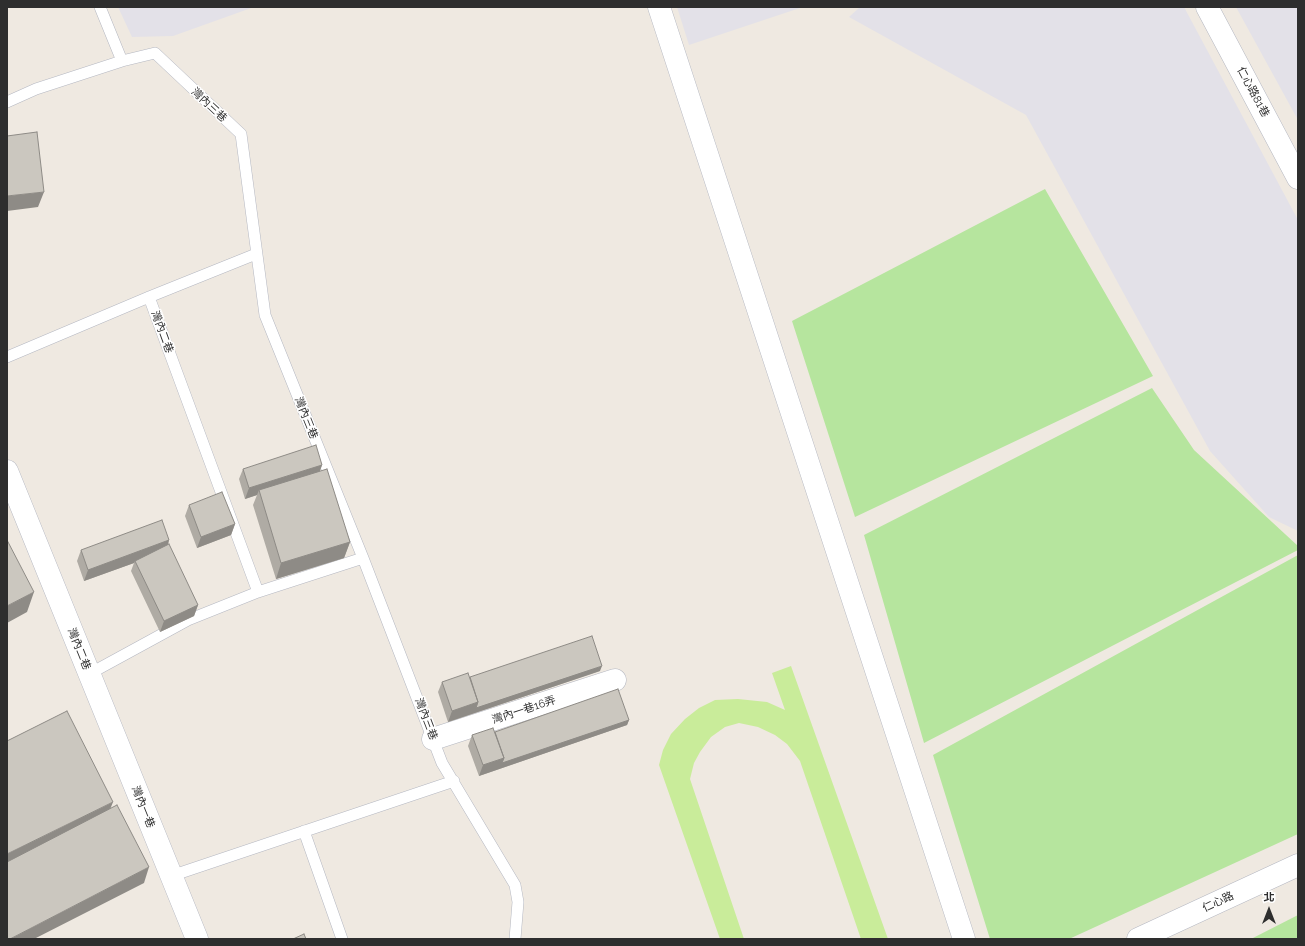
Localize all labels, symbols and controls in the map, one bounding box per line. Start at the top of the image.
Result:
street label: 仁心路81巷 [1234,65,1272,119]
street label: 灣內三巷 [188,85,230,125]
street label: 灣內二巷 [148,309,176,355]
street label: 灣內三巷 [292,395,320,441]
street label: 灣內二巷 [65,626,93,672]
street label: 灣內一巷16弄 [490,693,558,727]
street label: 灣內三巷 [412,696,440,742]
street label: 灣內一巷 [129,784,157,830]
street label: 仁心路 [1200,889,1236,915]
north arrow [1249,890,1289,930]
text: 北 [1264,891,1275,904]

